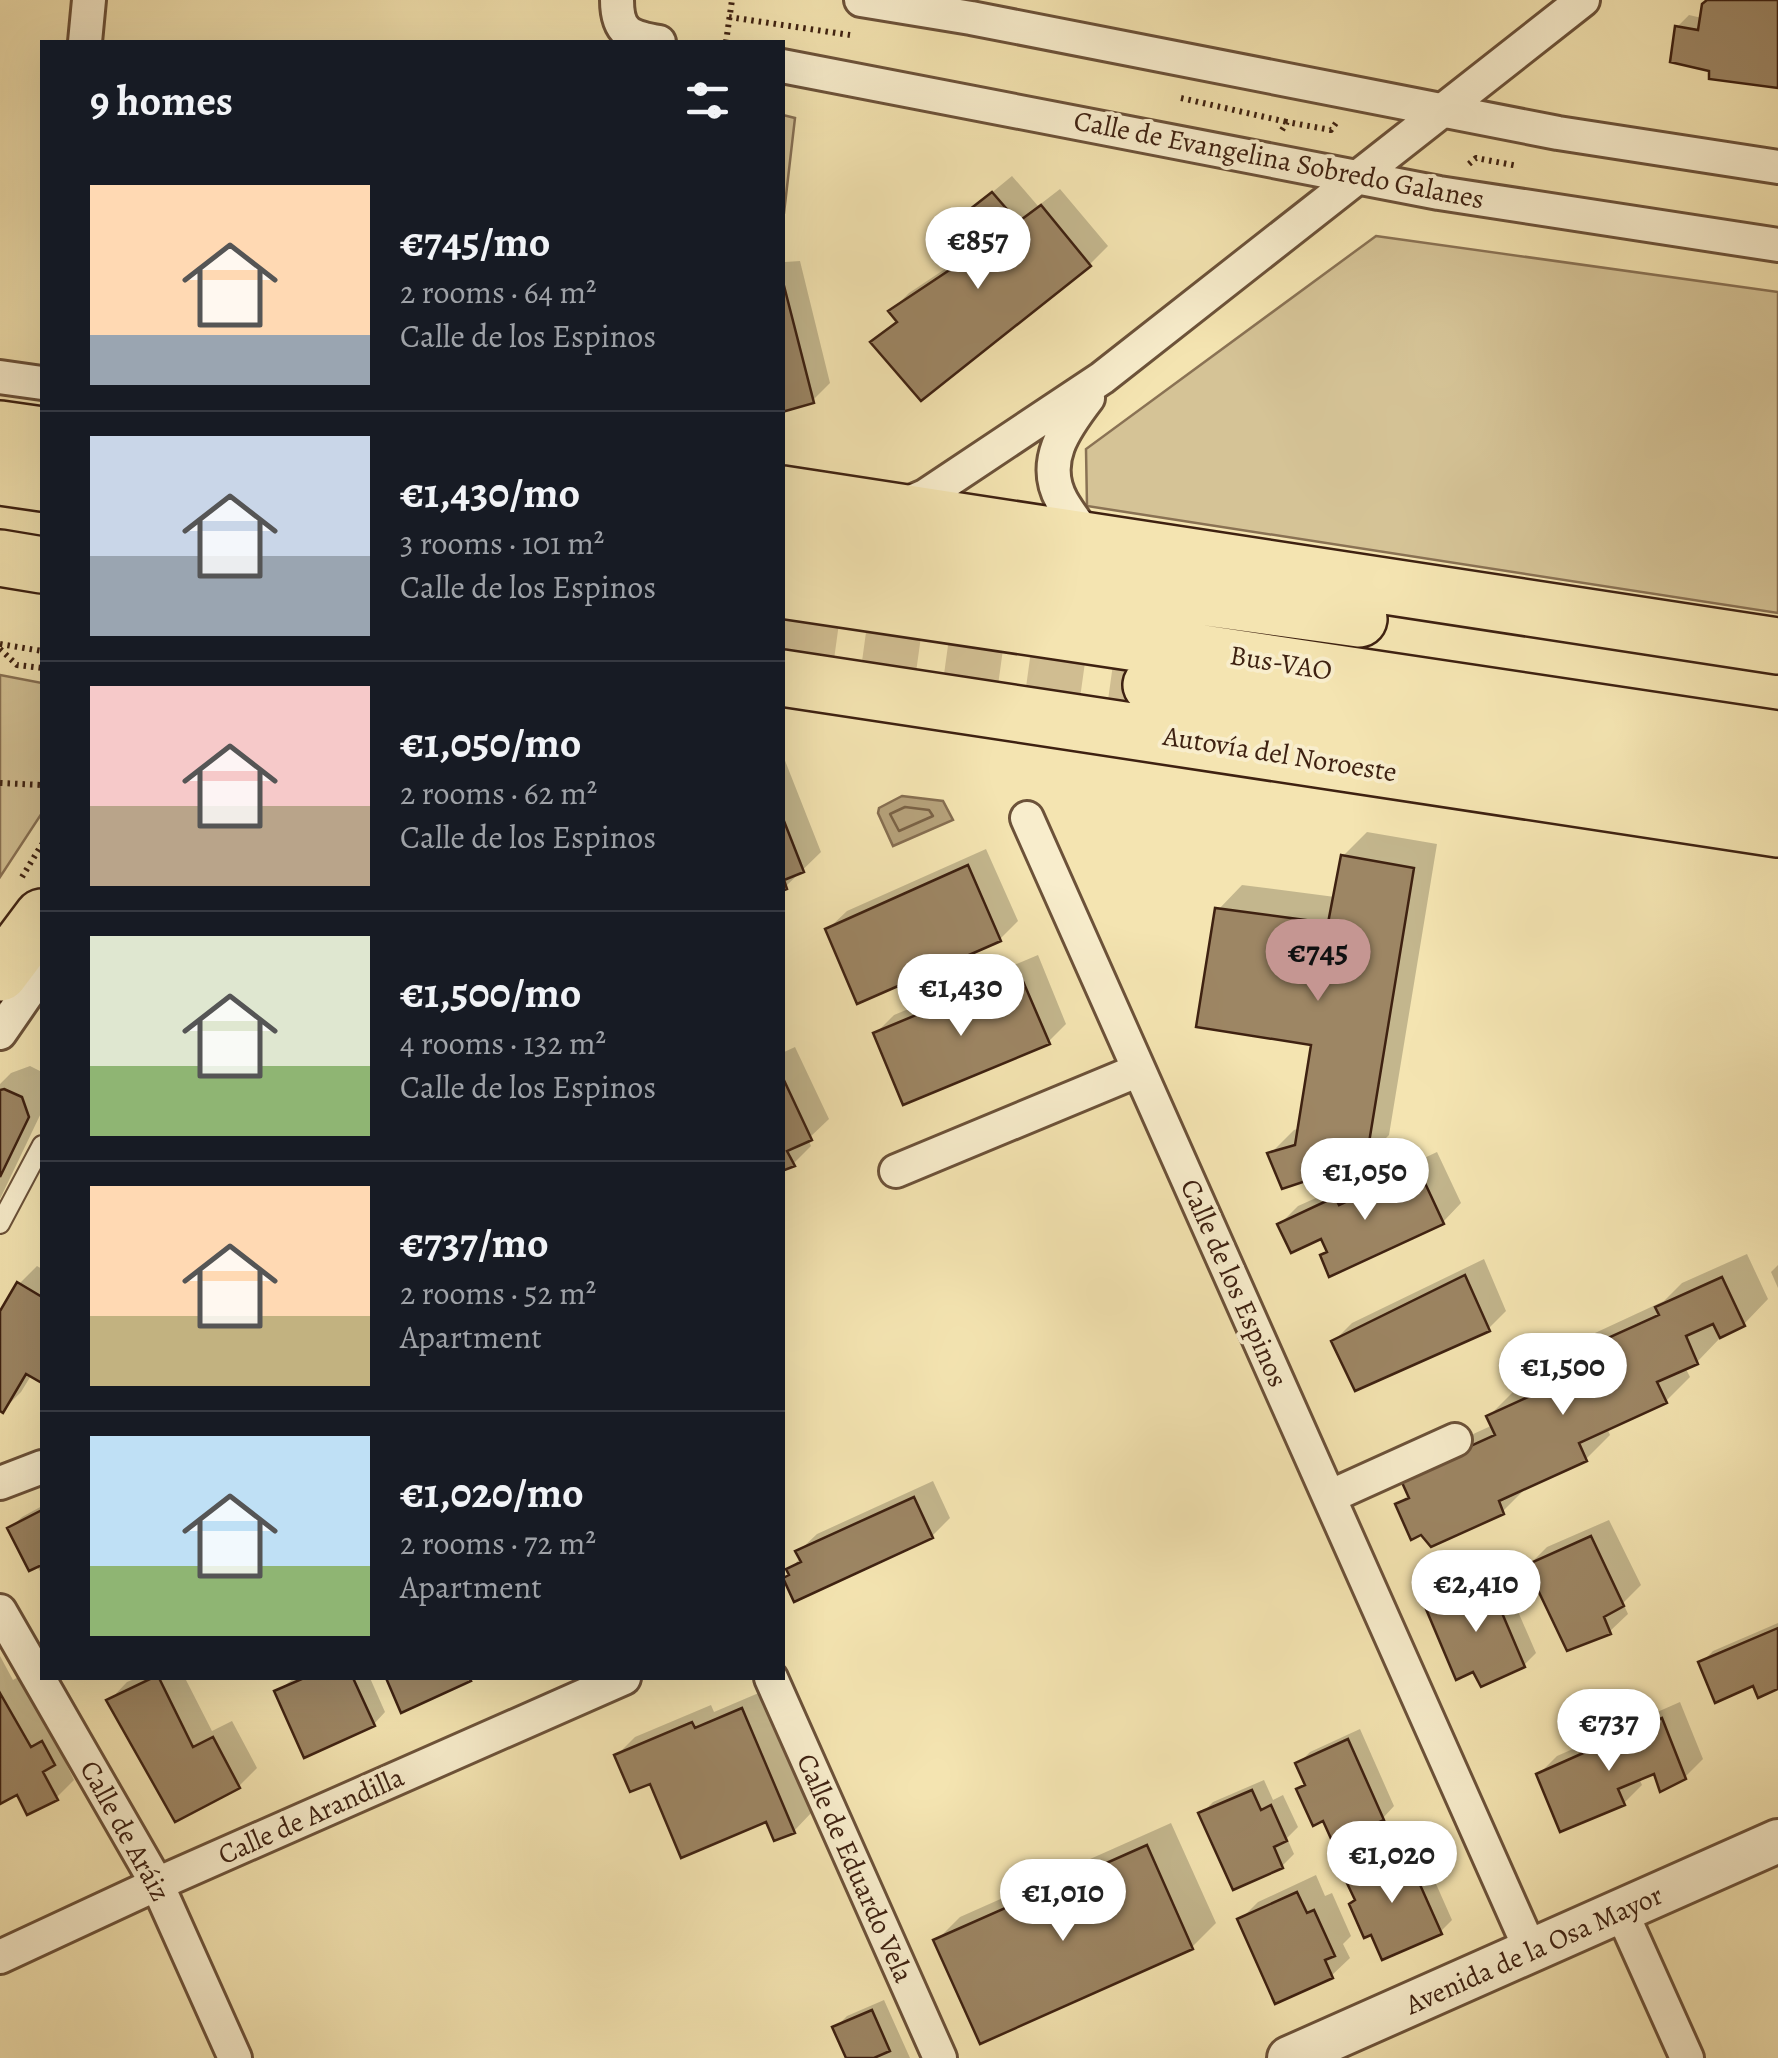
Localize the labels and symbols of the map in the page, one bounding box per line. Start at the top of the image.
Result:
street label: Calle de Evangelina Sobredo Galanes [1071,102,1487,218]
pin: €857 [919,207,1037,292]
street label: Bus-VAO [1227,636,1335,690]
street label: Autovía del Noroeste [1159,717,1400,791]
pin: €745 [1259,919,1377,1004]
pin: €1,430 [880,954,1042,1039]
pin: €1,050 [1284,1138,1446,1223]
street label: Calle de los Espinos [1171,1173,1297,1393]
pin: €1,500 [1482,1333,1644,1418]
pin: €2,410 [1395,1550,1557,1635]
pin: €737 [1550,1689,1668,1774]
street label: Calle de Eduardo Vela [787,1747,923,1989]
street label: Calle de Aráiz [71,1754,179,1908]
street label: Calle de Arandilla [212,1758,410,1874]
pin: €1,020 [1311,1821,1473,1906]
pin: €1,010 [982,1859,1144,1944]
street label: Avenida de la Osa Mayor [1399,1876,1669,2024]

